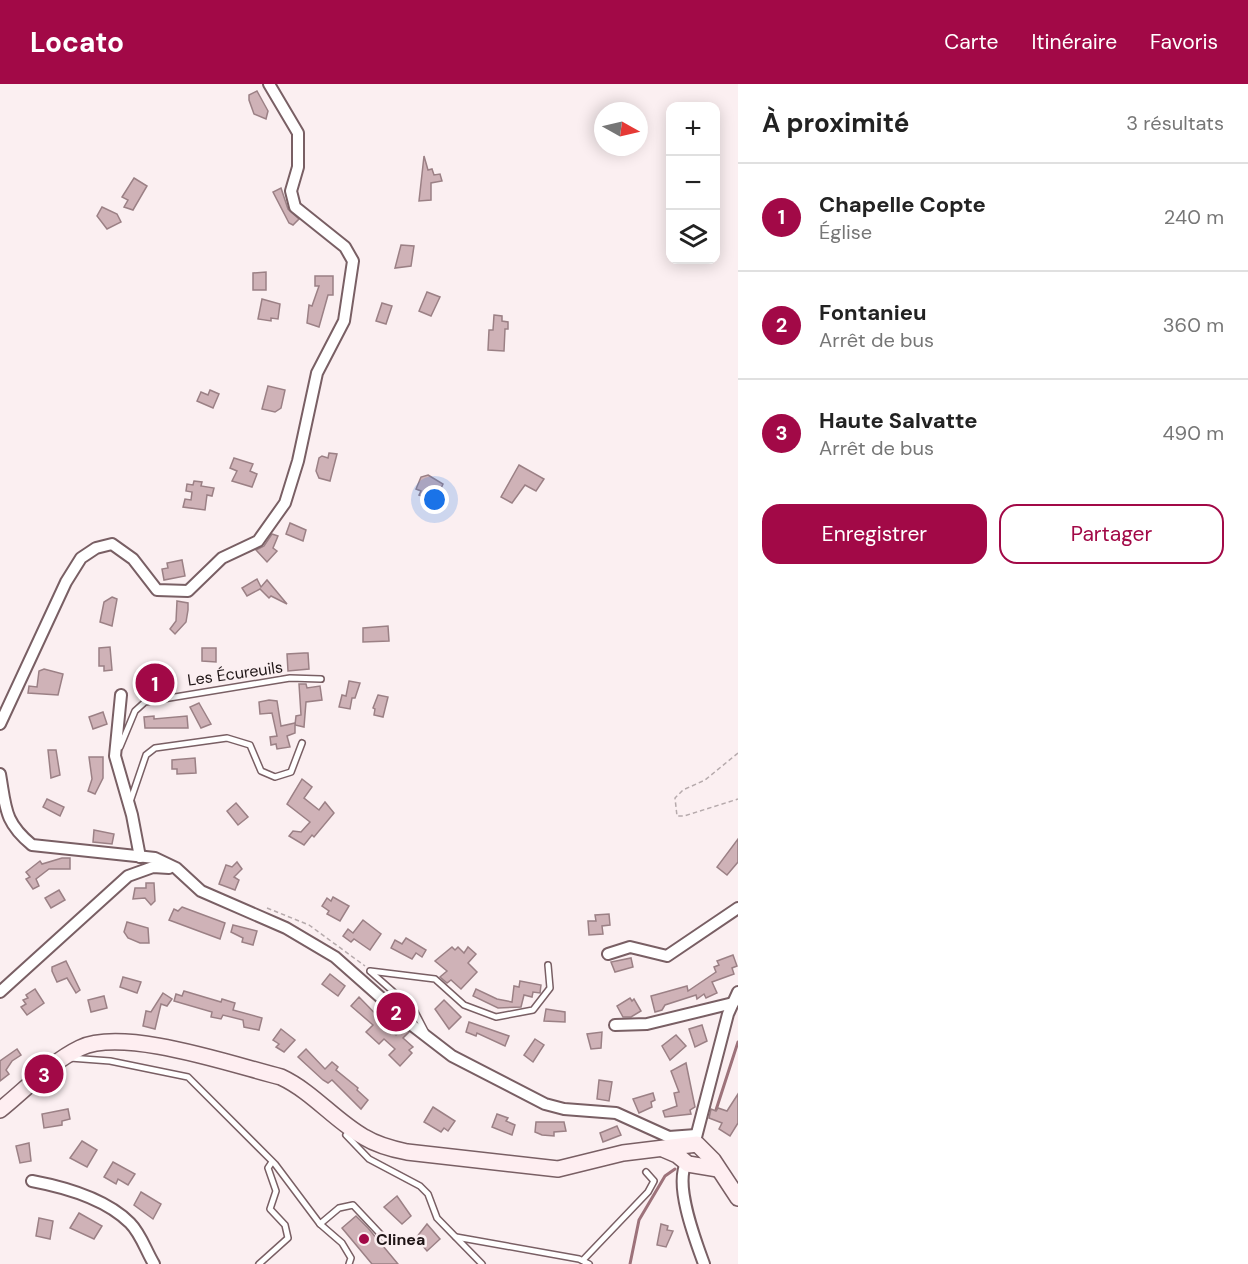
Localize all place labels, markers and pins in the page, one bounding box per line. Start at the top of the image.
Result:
pin: 1 [136,660,174,706]
pin: 2 [376,990,416,1034]
pin: 3 [24,1052,63,1096]
place label: Clinea [376,1229,425,1250]
marker: Clinea [357,1232,371,1246]

